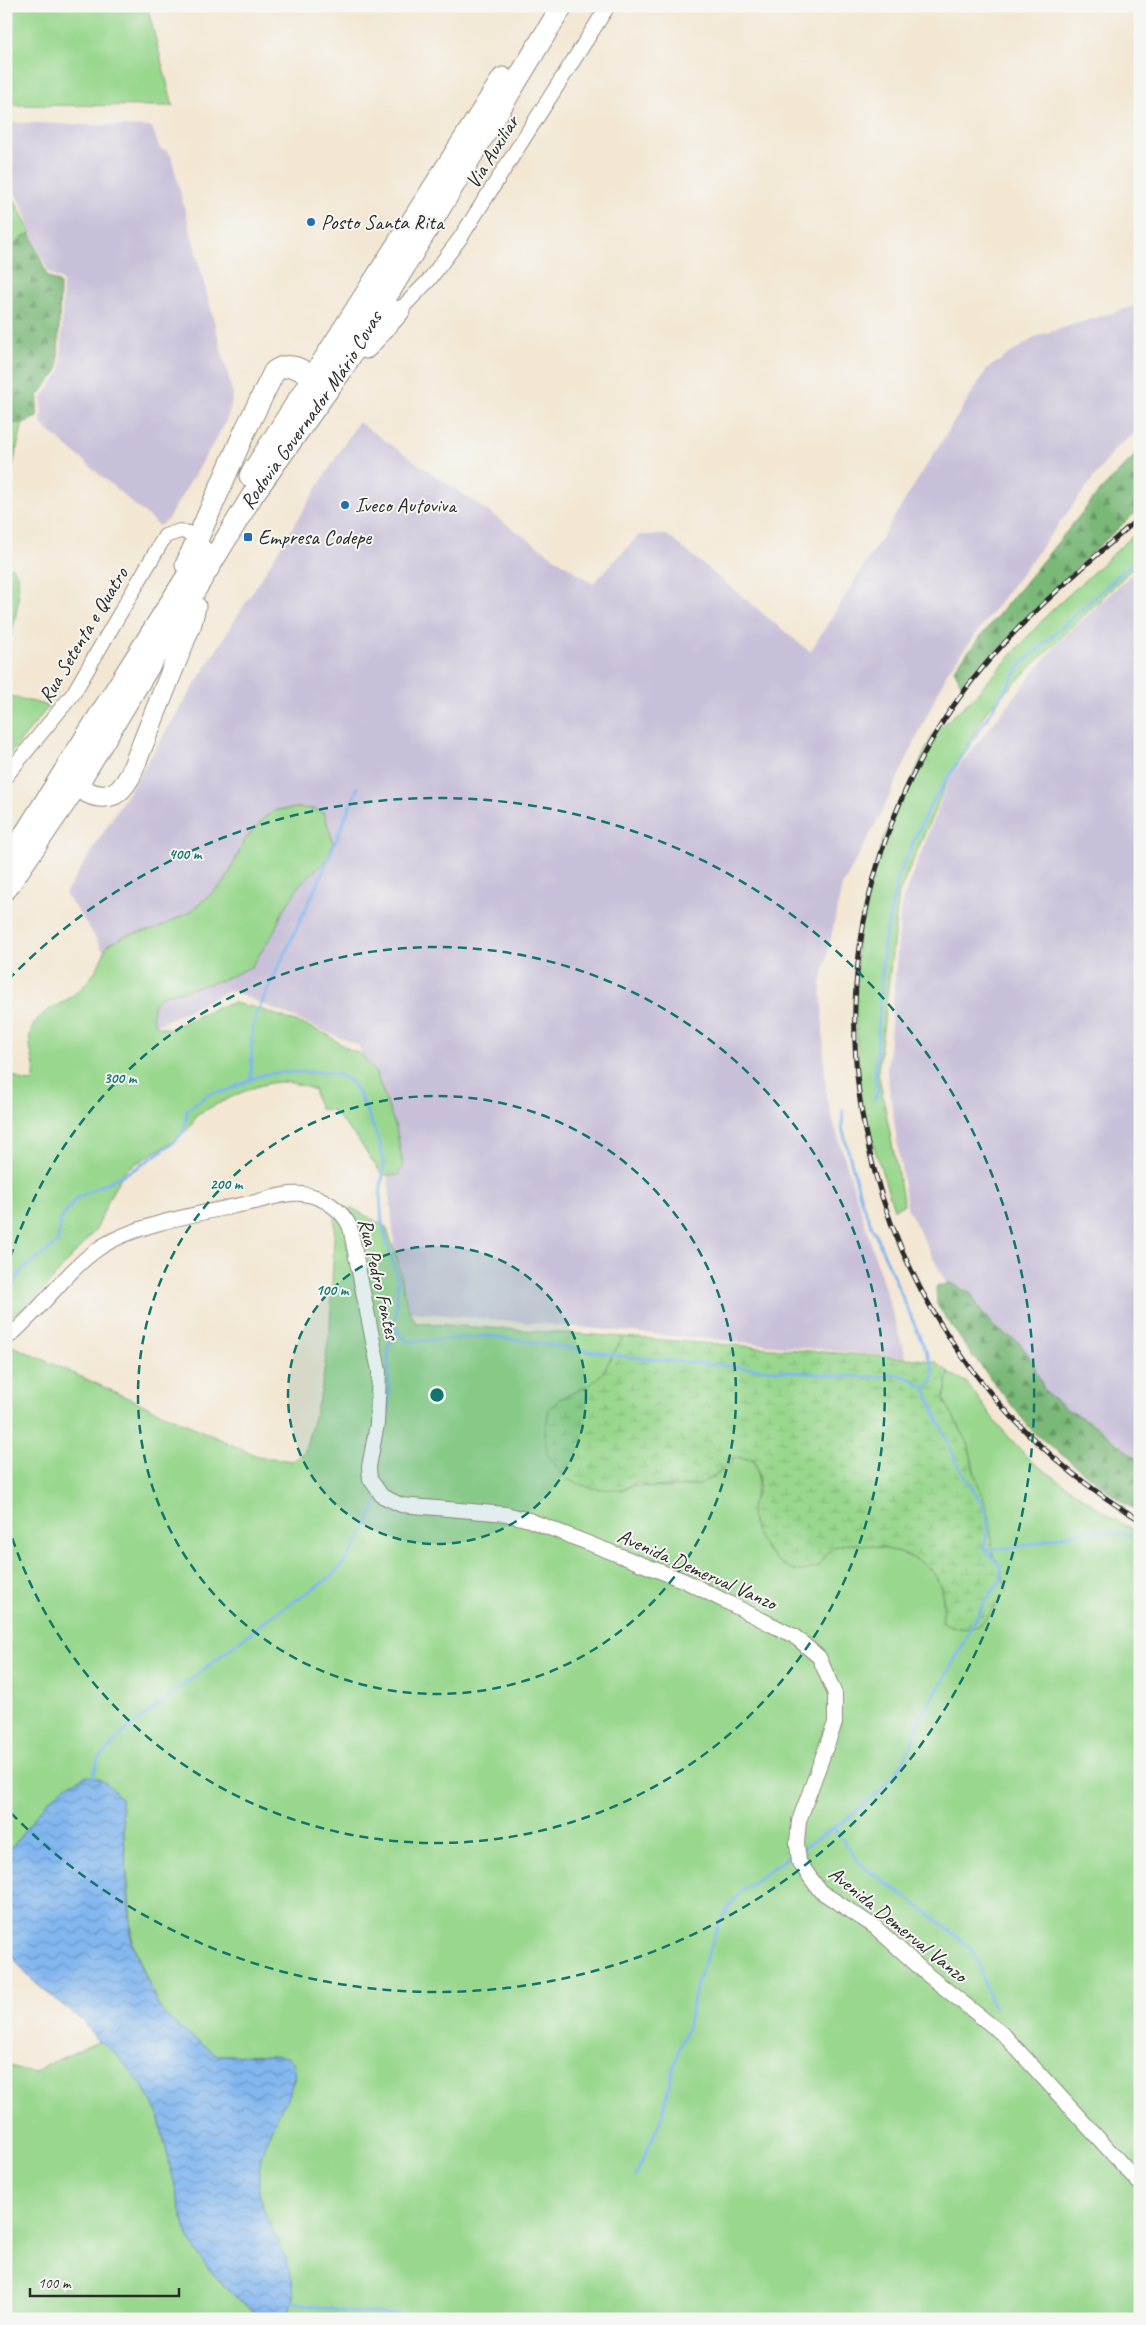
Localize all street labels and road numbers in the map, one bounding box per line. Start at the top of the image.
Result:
street label: Via Auxiliar [460,110,525,193]
street label: Rodovia Governador Mário Covas [234,305,389,514]
street label: Rua Setenta e Quatro [32,561,134,707]
street label: Rua Pedro Fontes [352,1216,406,1344]
street label: Avenida Demerval Vanzo [614,1522,783,1617]
street label: Avenida Demerval Vanzo [823,1860,975,1990]

